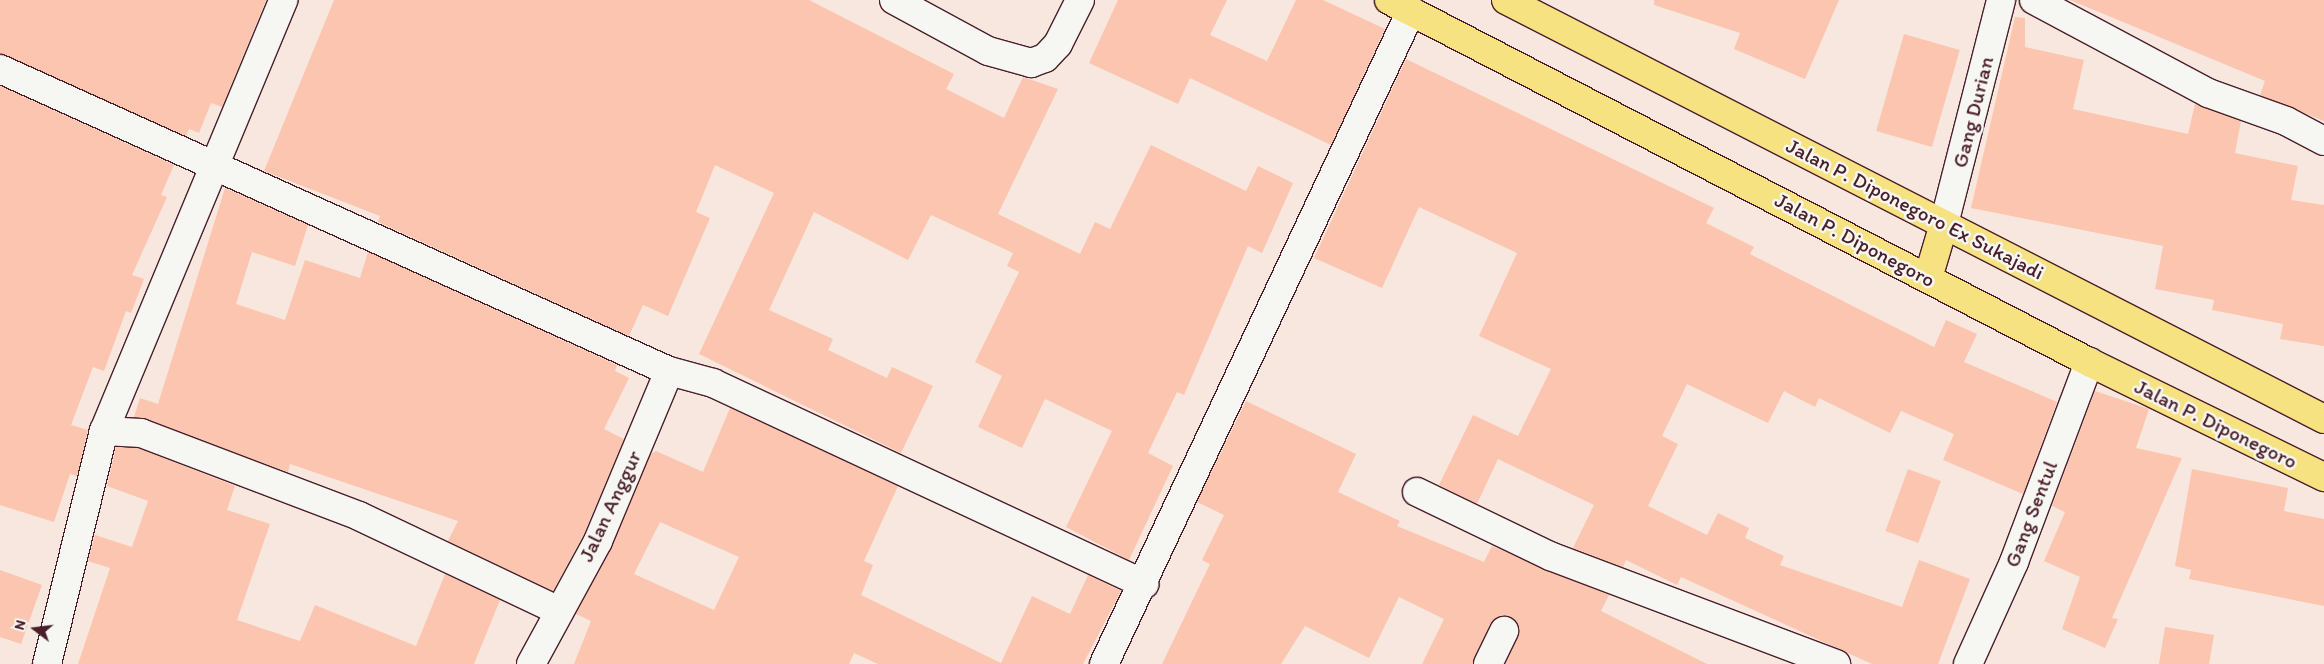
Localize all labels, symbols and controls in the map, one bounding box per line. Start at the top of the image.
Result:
street label: Gang Durian [1947,54,1999,170]
street label: Jalan P. Diponegoro Ex Sukajadi [1782,133,2048,285]
street label: Jalan P. Diponegoro [1771,187,1939,293]
street label: Jalan P. Diponegoro [2131,374,2301,474]
street label: Jalan Anggur [573,446,647,566]
street label: Gang Sentul [1999,457,2063,571]
north arrow [10,604,60,654]
text: N [11,618,29,632]

